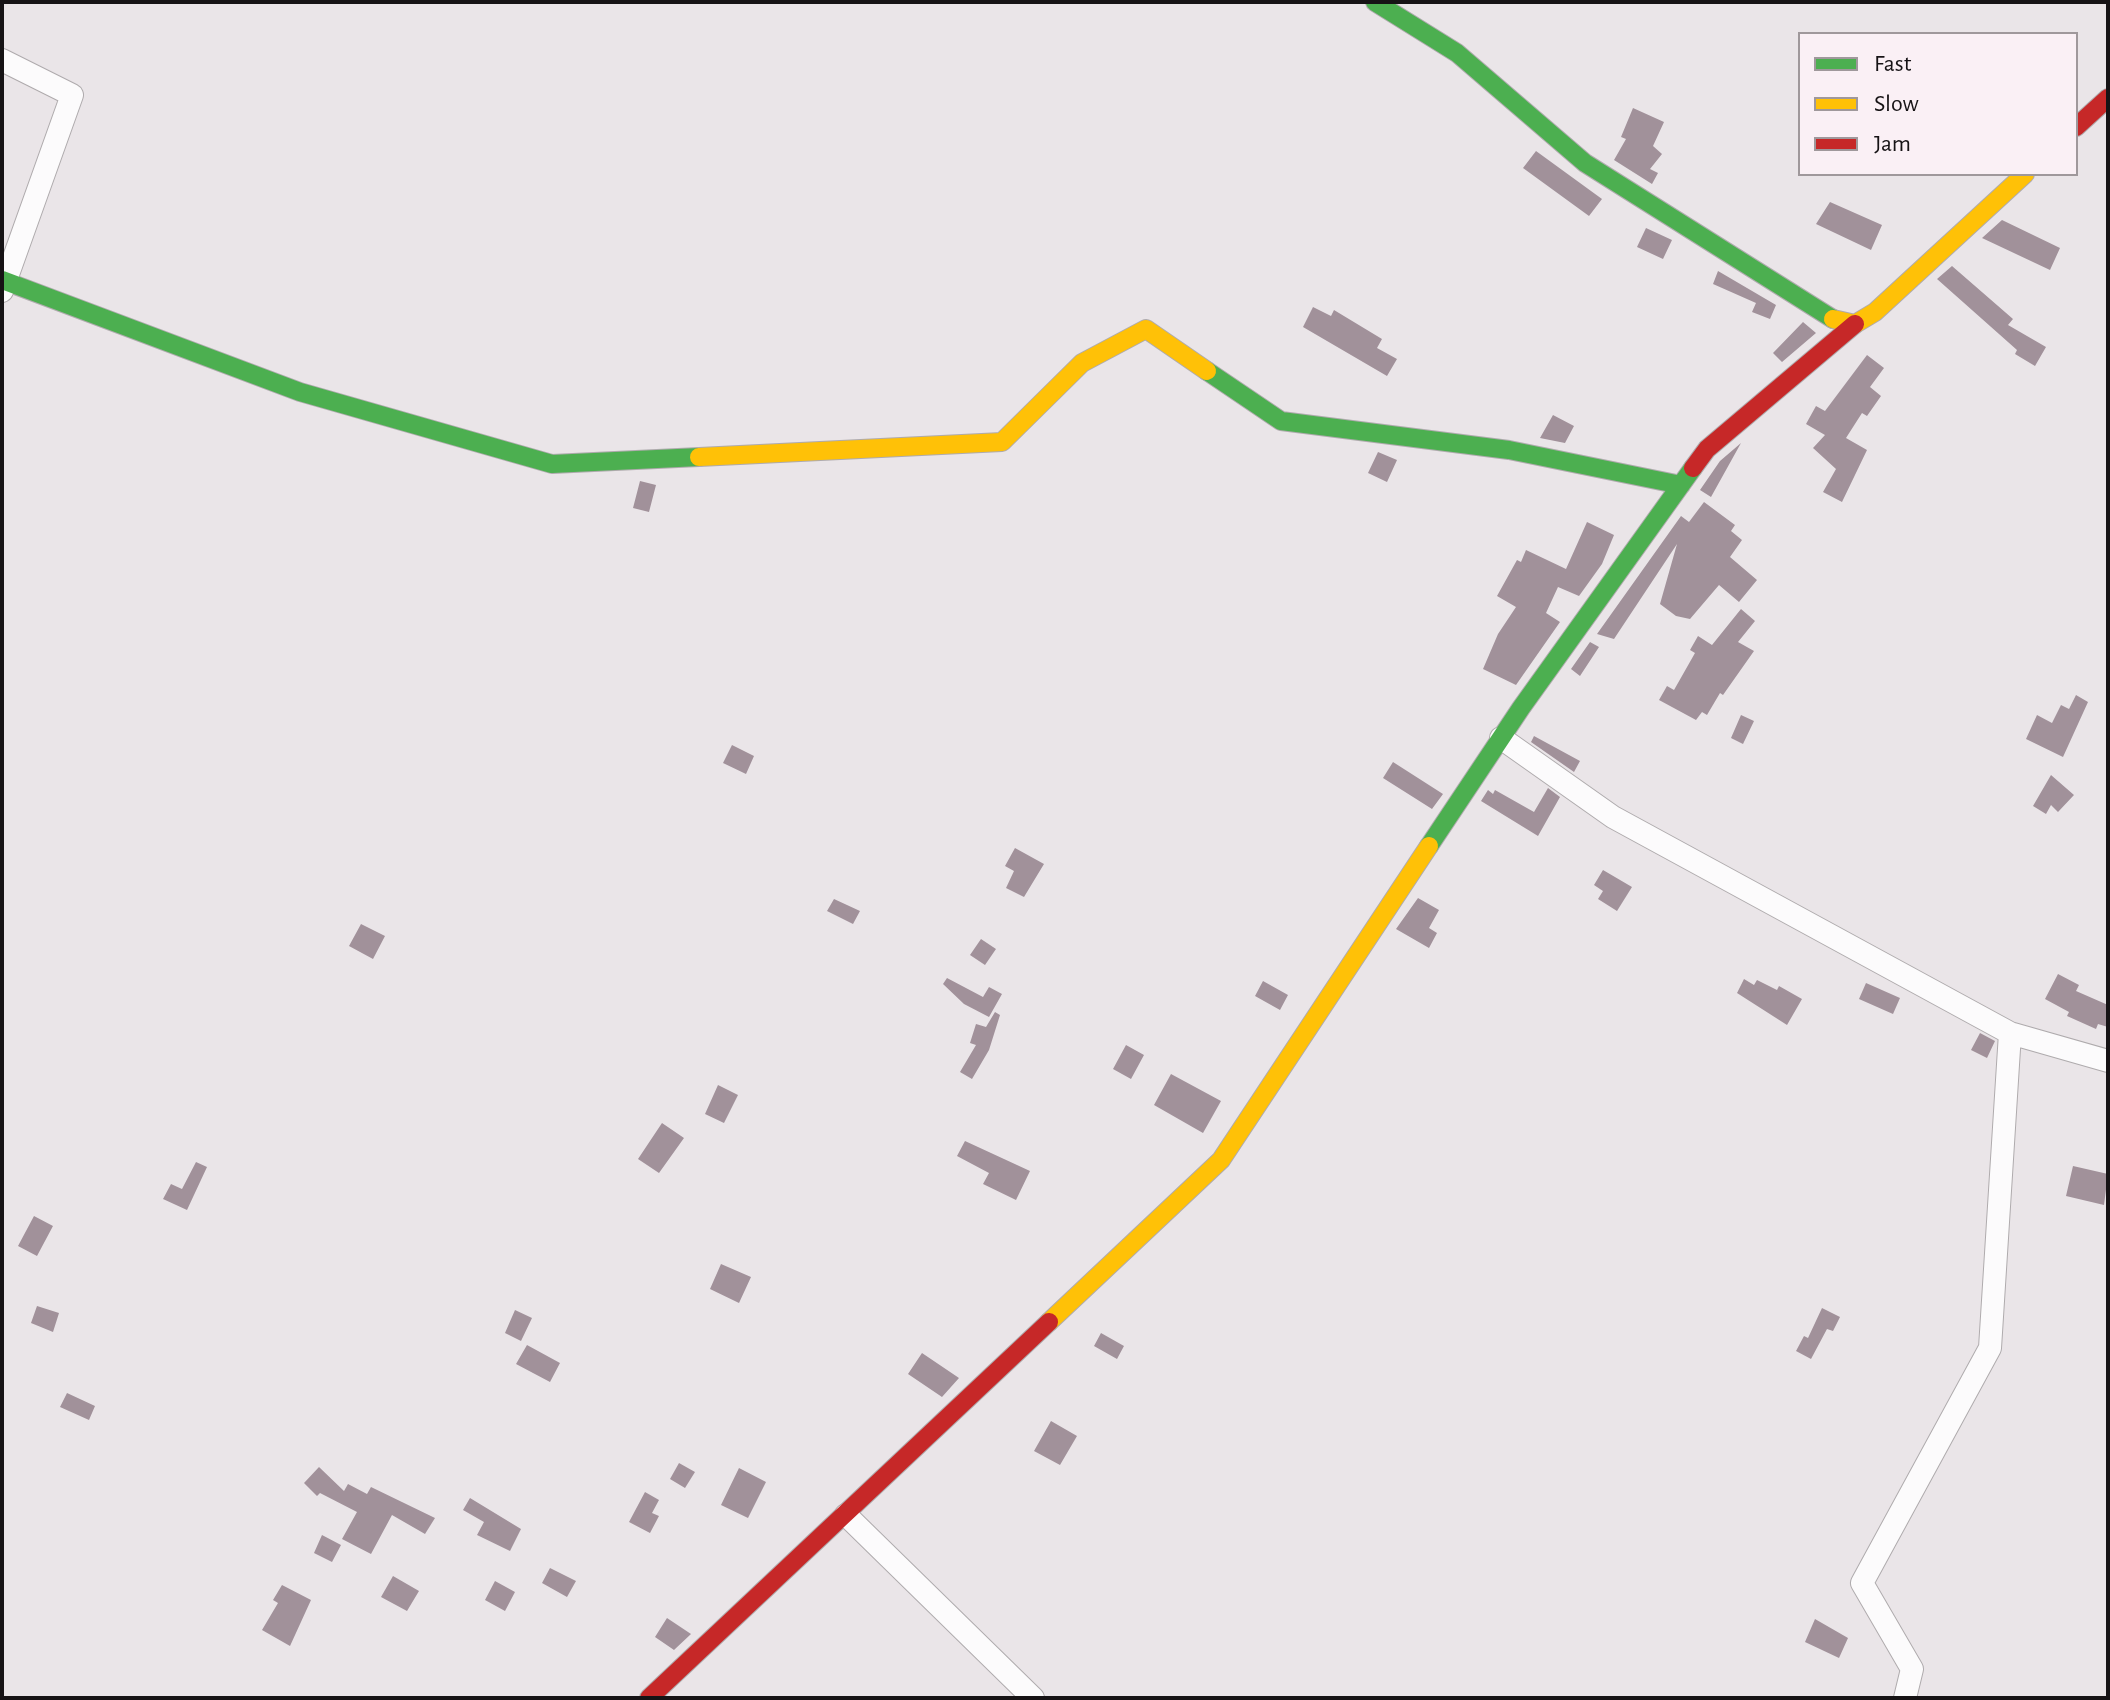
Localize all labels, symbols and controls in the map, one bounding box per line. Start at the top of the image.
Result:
legend [1798,32,2078,176]
text: Fast [1874,52,1911,76]
text: Slow [1874,92,1919,116]
text: Jam [1874,132,1911,156]

